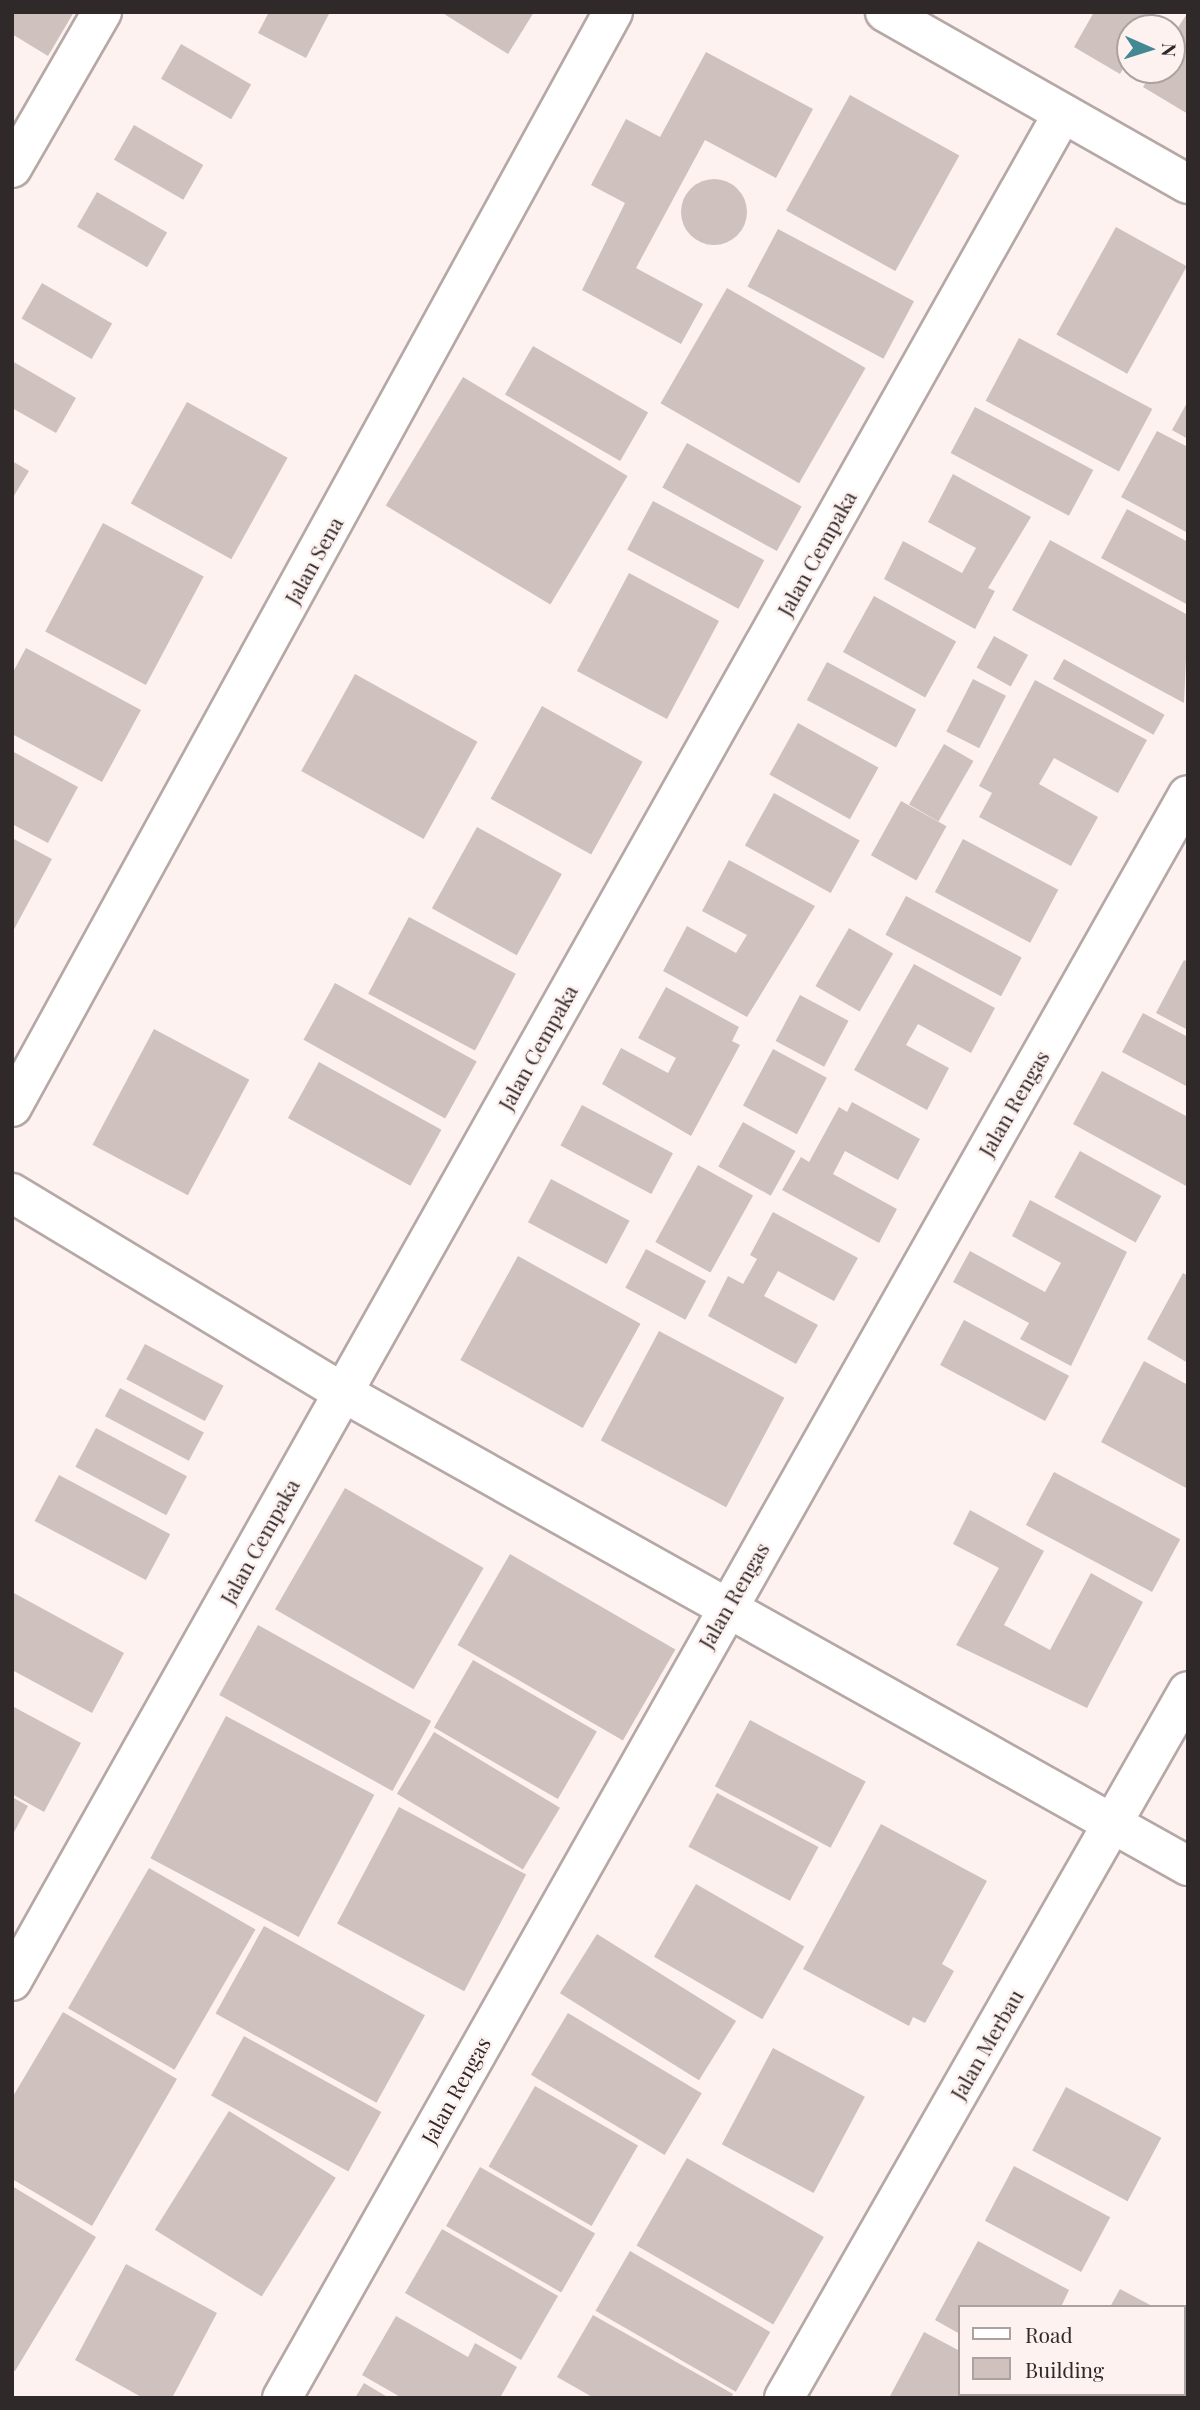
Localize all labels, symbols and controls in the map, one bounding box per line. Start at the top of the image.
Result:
north arrow [1116,14,1186,84]
text: N [1157,42,1183,58]
street label: Jalan Cempaka [771,486,861,620]
street label: Jalan Sena [279,512,347,608]
street label: Jalan Cempaka [492,980,582,1114]
street label: Jalan Rengas [972,1045,1054,1161]
street label: Jalan Cempaka [214,1474,304,1608]
street label: Jalan Rengas [692,1537,774,1653]
street label: Jalan Merbau [944,1984,1028,2104]
street label: Jalan Rengas [415,2032,495,2148]
legend [958,2305,1186,2396]
text: Road [1025,2320,1073,2348]
text: Building [1025,2355,1104,2383]

